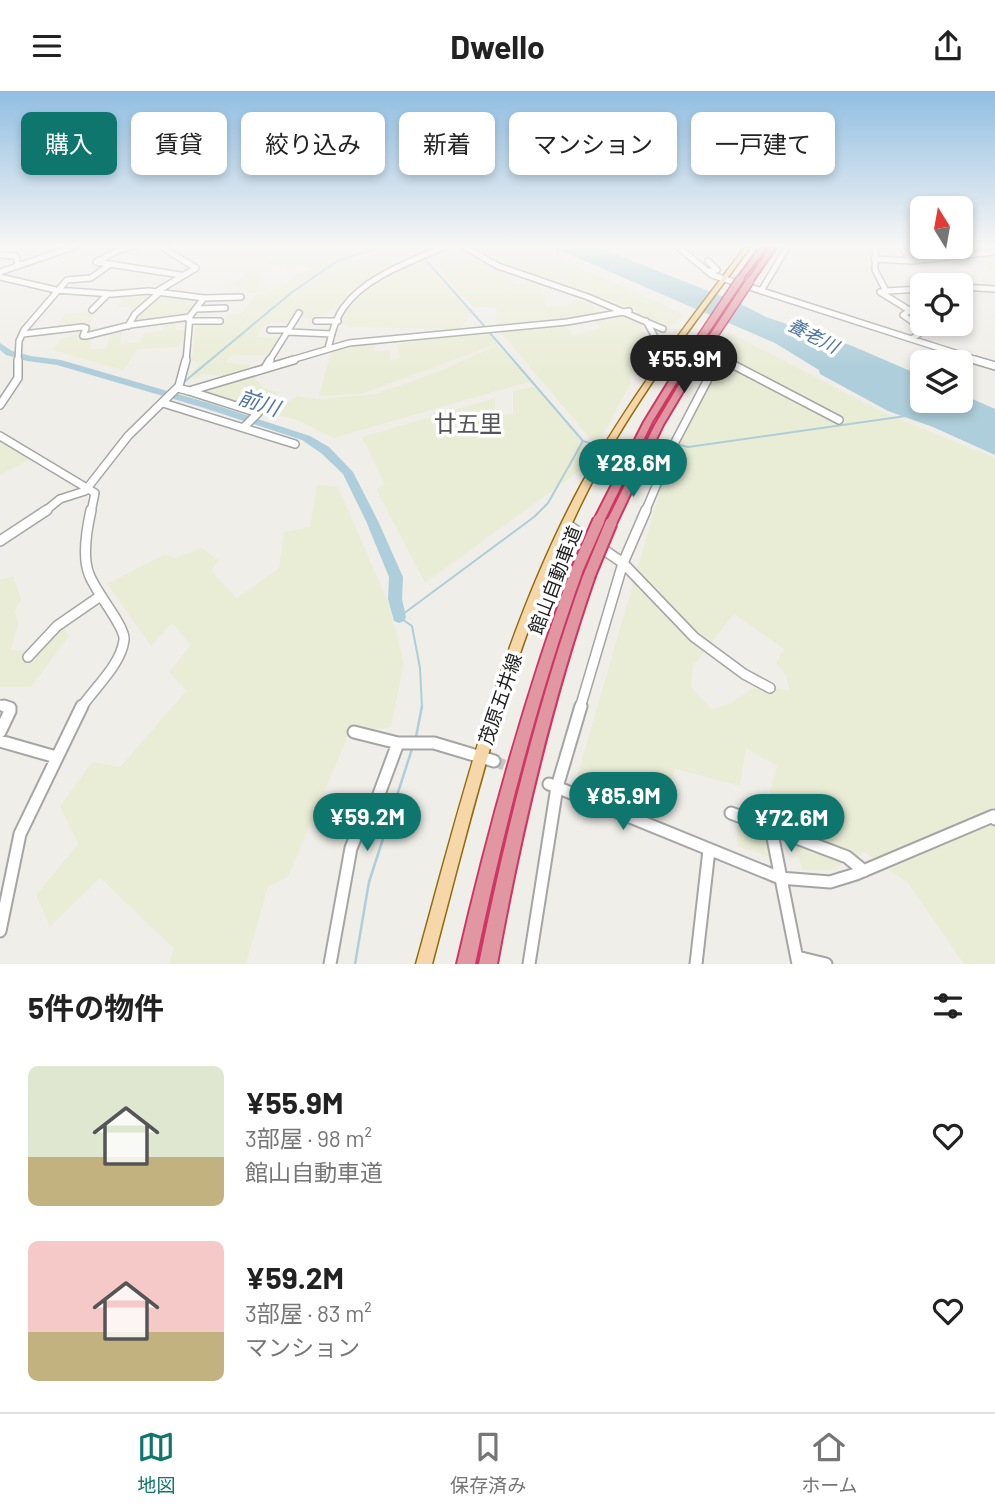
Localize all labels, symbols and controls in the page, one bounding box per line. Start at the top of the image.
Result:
icon: menu [28,27,66,65]
text: Dwello [450,27,545,65]
icon: share [929,27,967,65]
chip: 購入 [21,112,117,175]
chip: 賃貸 [131,112,227,175]
chip: 絞り込み [241,112,385,175]
chip: 新着 [399,112,495,175]
chip: マンション [509,112,677,175]
chip: 一戸建て [691,112,835,175]
north arrow [910,196,973,259]
map controls [910,196,973,413]
button: locate [910,273,973,336]
water label: 養老川 [784,313,844,358]
pin: ¥55.9M [627,335,741,395]
text: ¥55.9M [646,344,722,372]
button: layers [910,350,973,413]
water label: 前川 [236,383,285,421]
district label: 廿五里 [434,409,503,437]
pin: ¥28.6M [576,439,690,499]
text: ¥28.6M [595,448,671,476]
street label: 館山自動車道 [523,522,586,637]
street label: 茂原五井線 [473,650,526,748]
pin: ¥85.9M [566,773,680,832]
text: ¥85.9M [585,781,661,809]
pin: ¥59.2M [310,793,424,853]
pin: ¥72.6M [734,795,848,854]
text: ¥59.2M [329,802,405,830]
text: ¥72.6M [753,803,829,831]
icon: filters [929,987,967,1025]
text: 5件の物件 [28,989,164,1025]
text: ¥55.9M [245,1084,343,1120]
icon: home [84,1094,168,1178]
icon: heart [929,1117,967,1155]
text: 3部屋 · 98 m² [245,1124,372,1152]
text: 館山自動車道 [245,1158,383,1186]
text: ¥59.2M [245,1259,344,1295]
icon: home [84,1269,168,1353]
icon: heart [929,1292,967,1330]
text: 3部屋 · 83 m² [245,1299,372,1327]
text: マンション [245,1333,360,1361]
tab: 地図 [137,1428,175,1497]
tab: 保存済み [450,1428,526,1497]
tab: ホーム [801,1428,858,1497]

